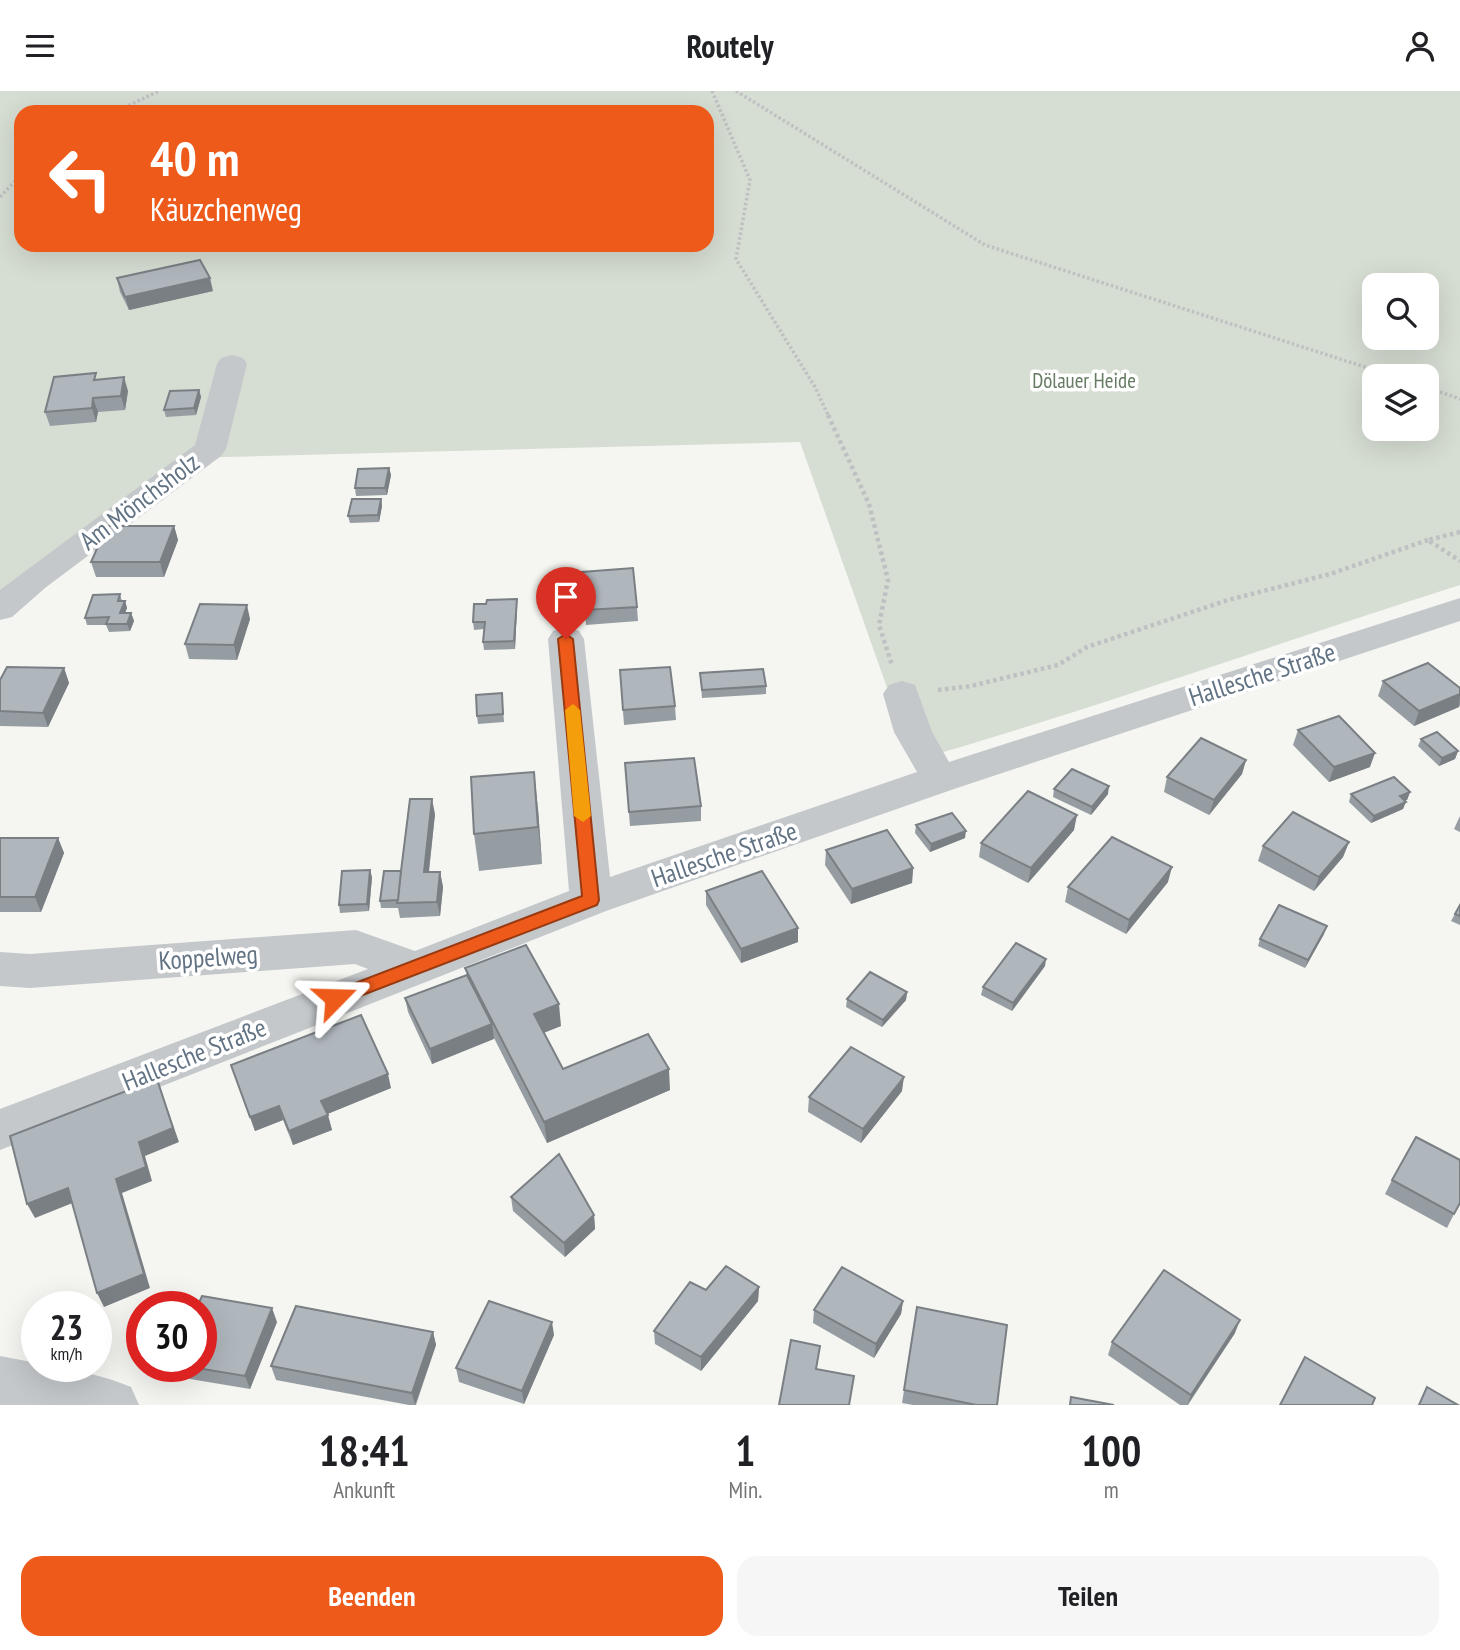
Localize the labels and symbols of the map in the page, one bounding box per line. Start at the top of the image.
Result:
park label: Dölauer Heide [1032,367,1136,394]
street label: Am Mönchsholz [73,445,205,557]
pin [536,567,596,639]
street label: Hallesche Straße [1185,635,1339,713]
street label: Hallesche Straße [647,814,801,894]
street label: Koppelweg [157,937,259,977]
position arrow [298,961,372,1035]
street label: Hallesche Straße [117,1010,271,1098]
speed limit sign: 30 [126,1291,217,1382]

